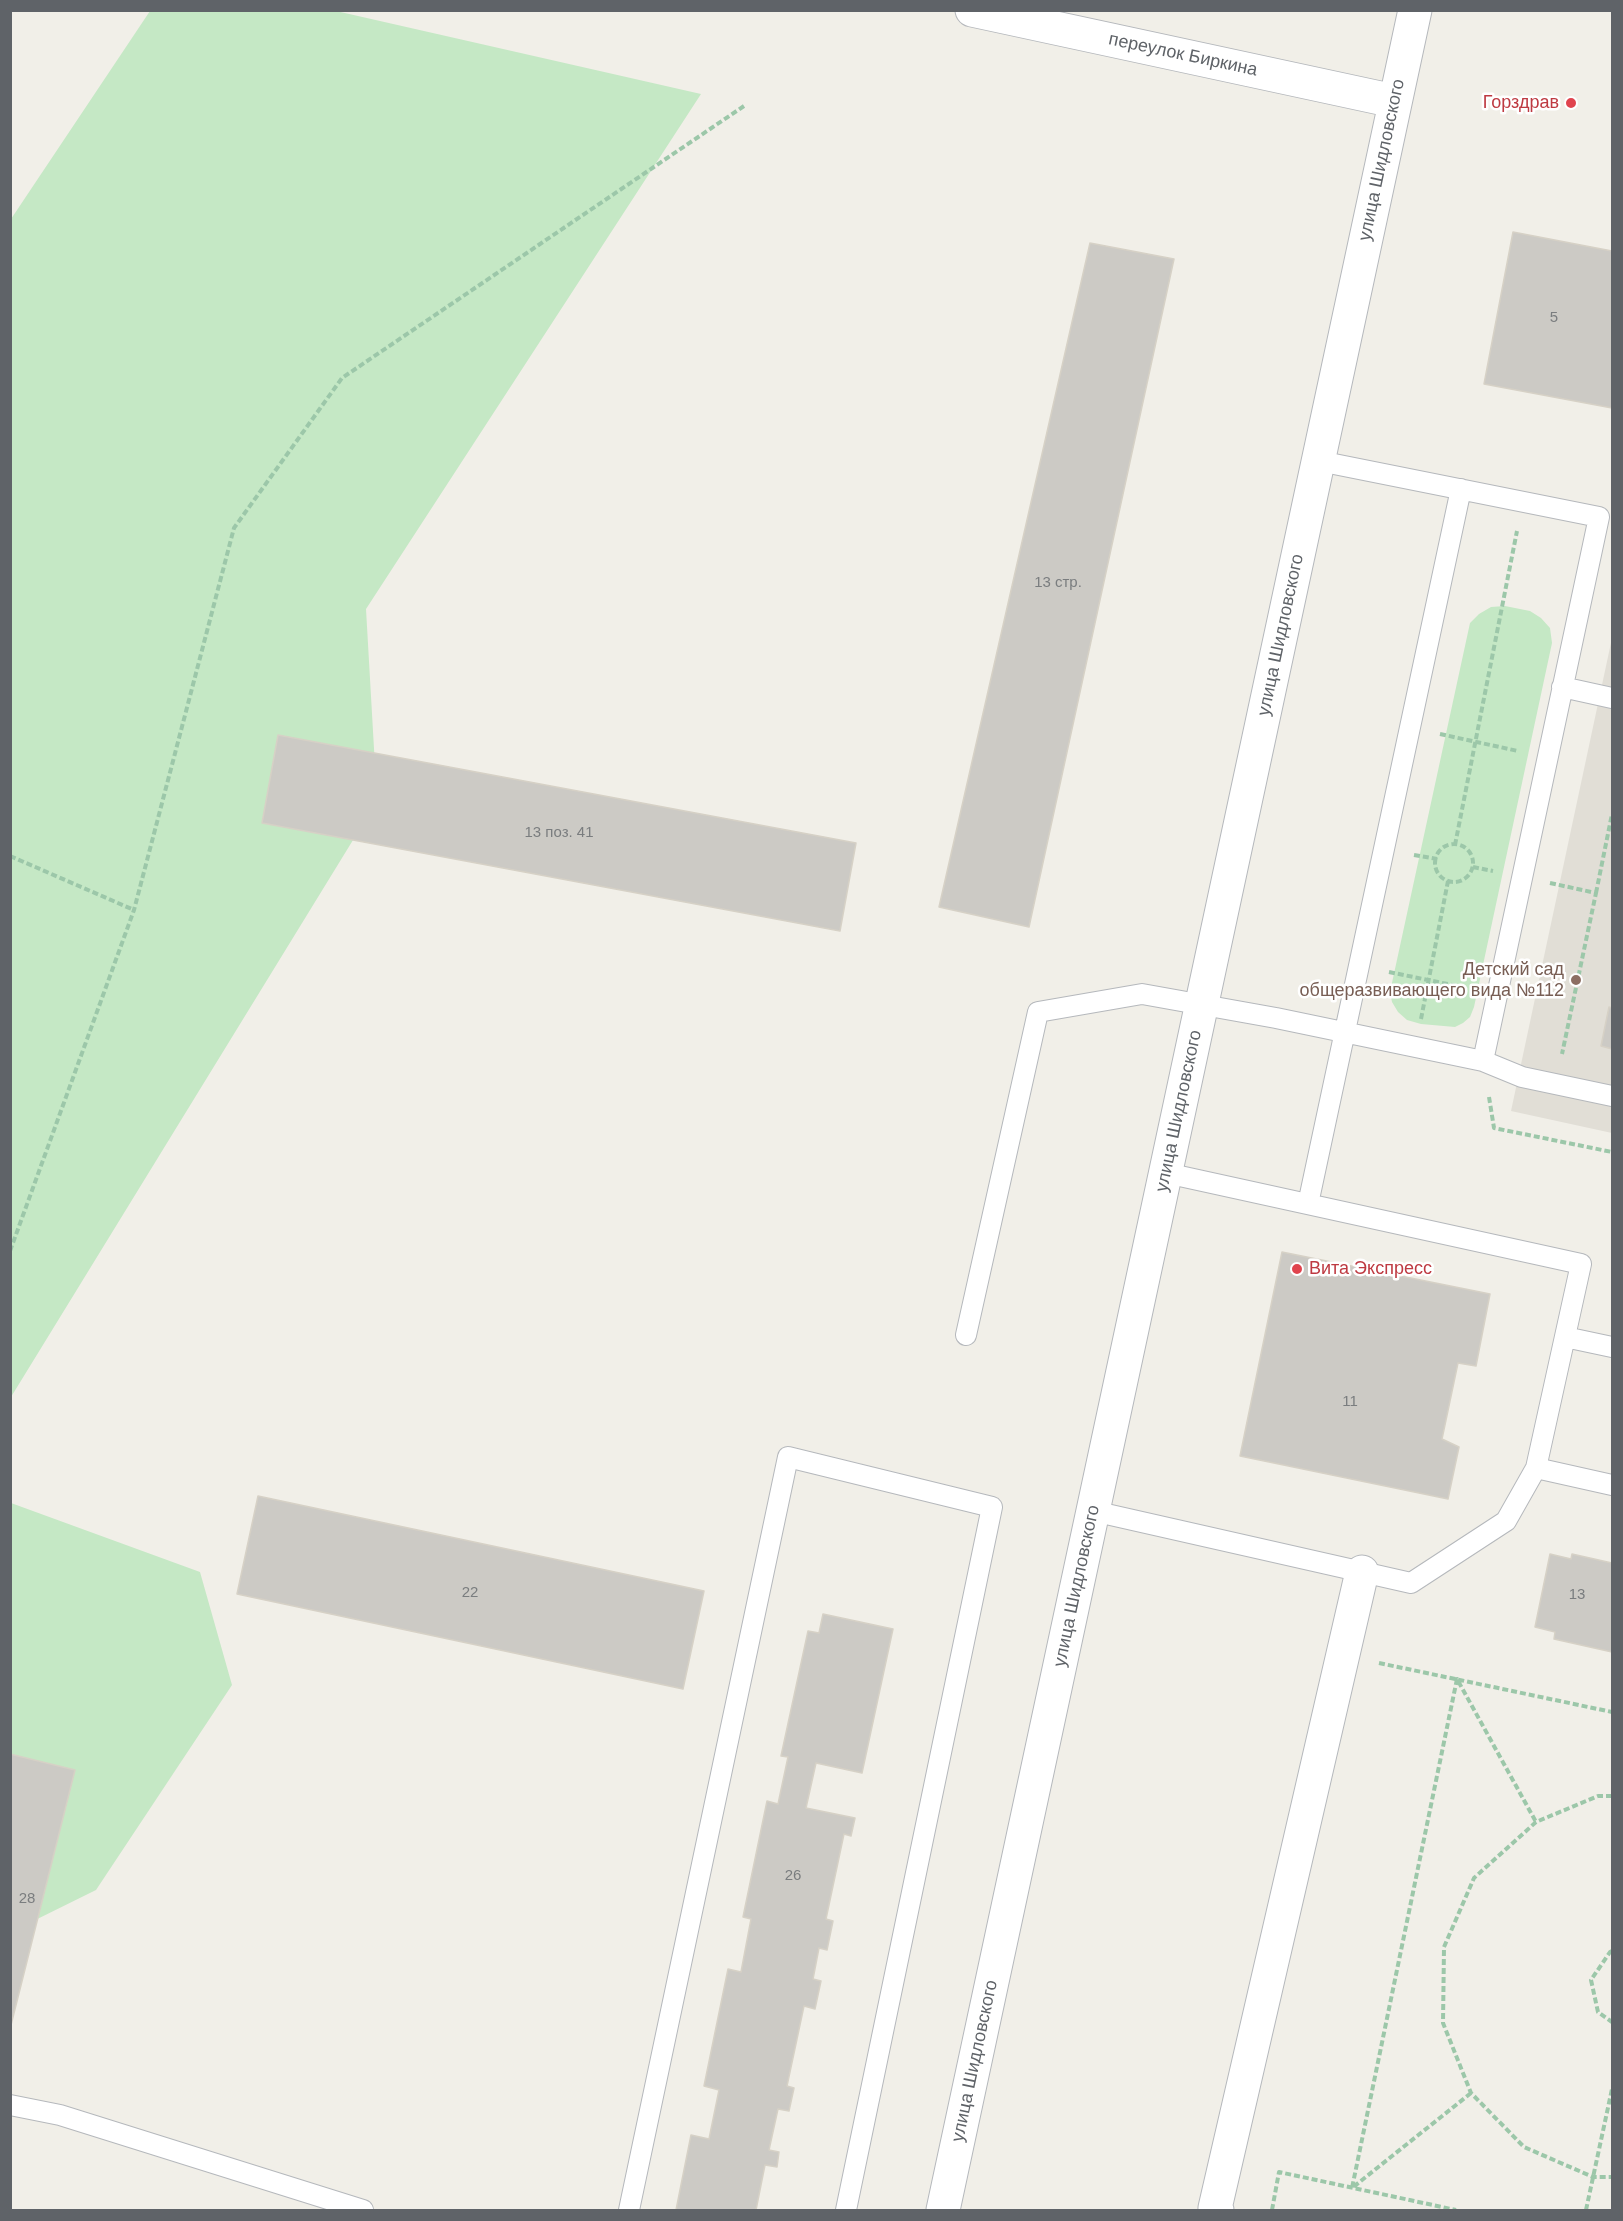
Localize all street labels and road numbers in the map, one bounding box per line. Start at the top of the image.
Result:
street label: переулок Биркина [1107,29,1259,81]
street label: улица Шидловского [1354,77,1410,243]
street label: улица Шидловского [1253,552,1309,718]
street label: улица Шидловского [1151,1028,1207,1194]
street label: улица Шидловского [1049,1503,1105,1669]
street label: улица Шидловского [947,1978,1003,2144]

